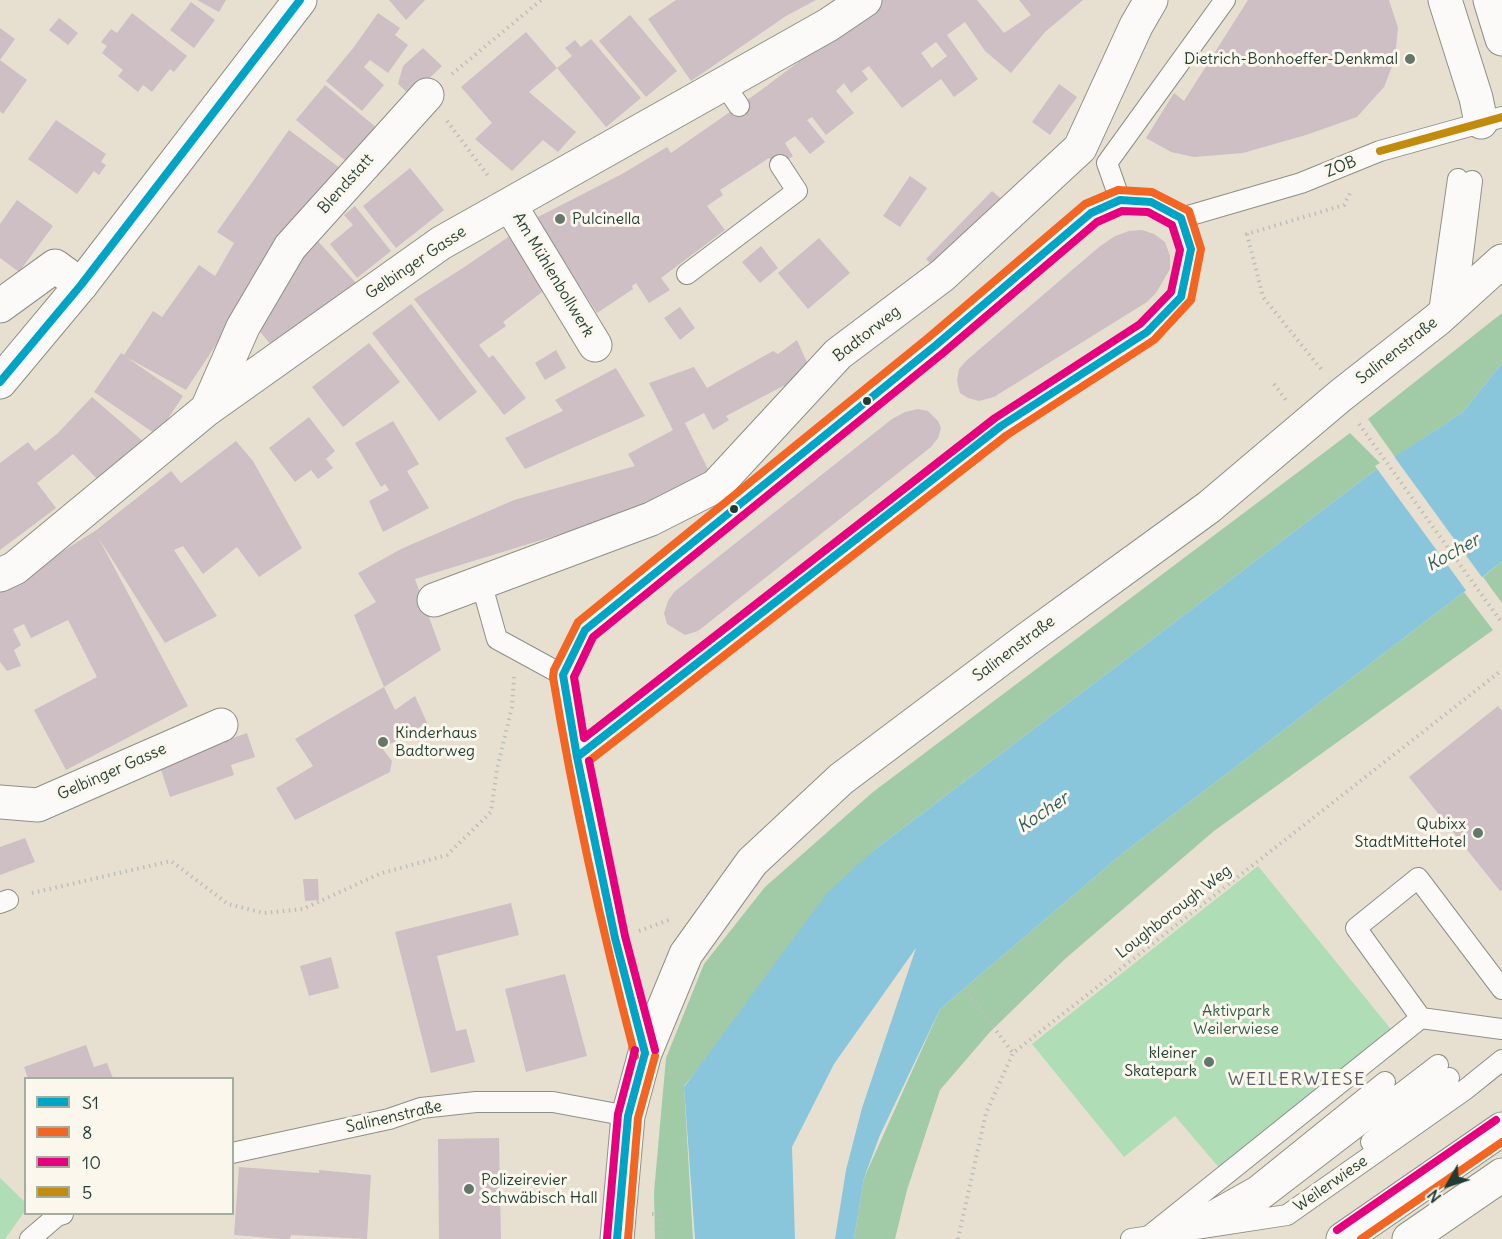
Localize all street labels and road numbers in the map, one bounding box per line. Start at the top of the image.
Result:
street label: Blendstatt [314,150,378,218]
street label: ZOB [1323,152,1359,182]
street label: Am Mühlenbollwerk [508,209,598,341]
street label: Gelbinger Gasse [362,222,470,304]
street label: Badtorweg [830,302,904,366]
street label: Salinenstraße [1353,313,1441,389]
street label: Salinenstraße [969,612,1059,686]
street label: Gelbinger Gasse [55,739,169,805]
street label: Loughborough Weg [1113,861,1235,963]
street label: Salinenstraße [344,1097,444,1137]
street label: Weilerwiese [1290,1152,1372,1216]

